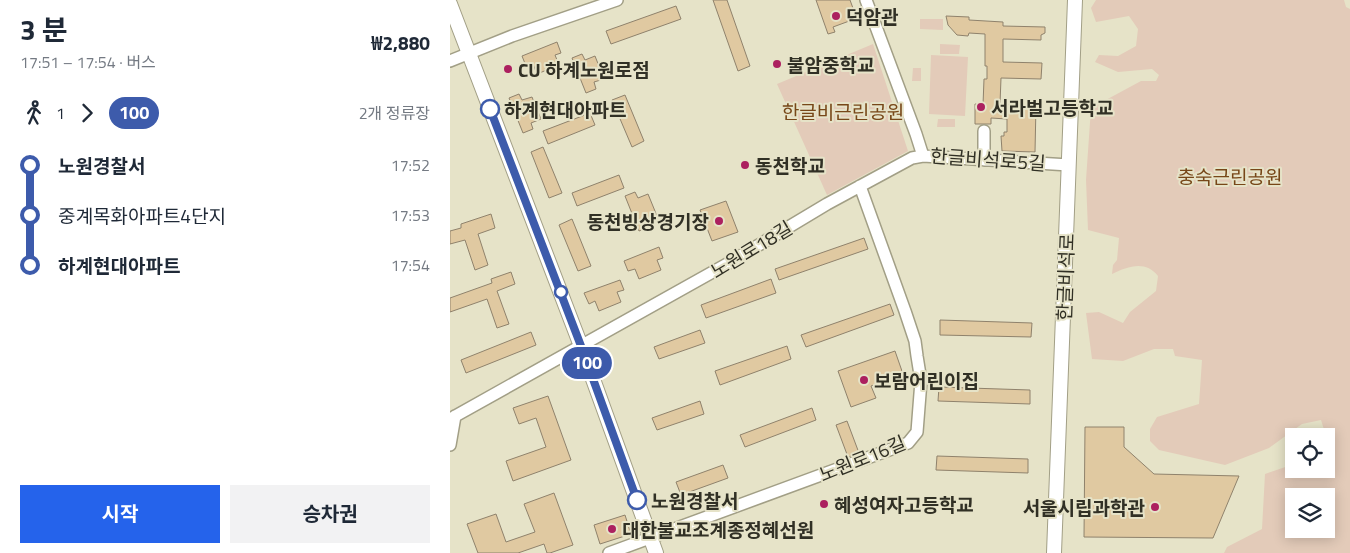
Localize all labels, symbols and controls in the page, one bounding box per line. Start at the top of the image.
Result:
place label: 덕암관 [846,2,899,31]
text: 3 분 [20,8,68,51]
marker: 덕암관 [830,10,842,22]
text: ₩2,880 [371,28,430,57]
text: 17:51 – 17:54 · 버스 [20,50,156,74]
place label: 불암중학교 [787,50,874,79]
place label: CU 하계노원로점 [518,55,650,84]
marker: 불암중학교 [771,58,783,70]
marker: CU 하계노원로점 [502,63,514,75]
place label: 서라벌고등학교 [991,93,1113,122]
place label: 하계현대아파트 [504,95,626,124]
park label: 한글비근린공원 [782,97,904,126]
icon: walk [20,99,48,127]
icon: forward [73,99,101,127]
text: 100 [119,99,149,126]
marker: 하계현대아파트 [480,99,500,119]
text: 1 [56,101,65,125]
text: 2개 정류장 [359,101,430,125]
marker: 서라벌고등학교 [975,101,987,113]
street label: 한글비석로5길 [929,141,1047,177]
text: 노원경찰서 [58,151,145,180]
place label: 동천학교 [755,151,825,180]
text: 17:52 [391,153,430,177]
marker: 동천학교 [739,159,751,171]
park label: 충숙근린공원 [1178,162,1282,191]
text: 중계목화아파트4단지 [58,201,226,230]
text: 17:53 [391,203,430,227]
place label: 동천빙상경기장 [587,207,709,236]
street label: 노원로18길 [704,213,798,285]
marker: 동천빙상경기장 [713,215,725,227]
street label: 한글비석로 [1049,233,1081,321]
text: 하계현대아파트 [58,251,180,280]
text: 17:54 [391,253,430,277]
unlabelled marker [554,285,568,299]
line badge: 100 [558,347,616,379]
text: 100 [572,349,602,376]
place label: 보람어린이집 [874,366,979,395]
marker: 보람어린이집 [858,374,870,386]
street label: 노원로16길 [814,427,910,489]
map controls [1285,428,1335,538]
button: locate [1285,428,1335,478]
button: 시작 [20,485,220,543]
button: 승차권 [230,485,430,543]
place label: 노원경찰서 [651,486,738,515]
button: layers [1285,488,1335,538]
marker: 노원경찰서 [627,490,647,510]
place label: 혜성여자고등학교 [834,490,974,519]
place label: 서울시립과학관 [1023,493,1146,522]
marker: 혜성여자고등학교 [818,498,830,510]
marker: 서울시립과학관 [1149,501,1161,513]
place label: 대한불교조계종정혜선원 [622,515,814,544]
marker: 대한불교조계종정혜선원 [606,523,618,535]

